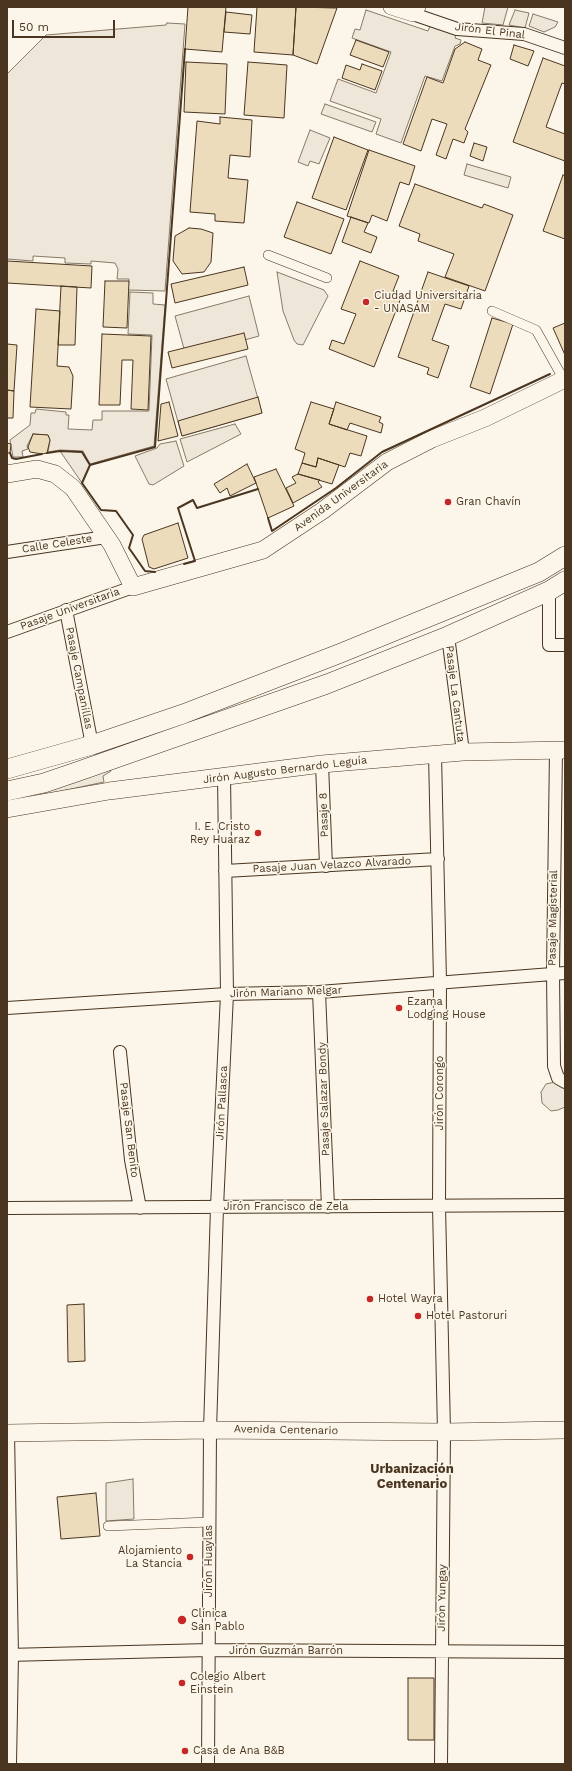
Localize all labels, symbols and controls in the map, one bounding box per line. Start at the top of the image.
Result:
scale bar [14,12,117,38]
text: 50 m [19,20,49,34]
street label: Jirón El Pinal [454,20,526,42]
place label: Ciudad Universitaria - UNASAM [374,289,482,315]
marker: Ciudad Universitaria - UNASAM [361,297,371,307]
street label: Avenida Universitaria [292,458,390,534]
place label: Gran Chavín [456,495,521,509]
marker: Gran Chavín [443,497,453,507]
street label: Calle Celeste [21,532,93,556]
street label: Pasaje Universitaria [18,585,122,633]
street label: Pasaje Campanillas [63,626,95,730]
street label: Pasaje La Cantuta [443,645,467,743]
street label: Jirón Augusto Bernardo Leguía [202,753,368,787]
street label: Pasaje 8 [317,792,331,838]
place label: I. E. Cristo Rey Huaraz [190,820,250,846]
marker: I. E. Cristo Rey Huaraz [253,828,263,838]
street label: Pasaje Juan Velazco Alvarado [252,854,412,876]
street label: Pasaje Magisterial [546,870,560,966]
street label: Jirón Mariano Melgar [230,983,342,1001]
place label: Ezama Lodging House [407,995,486,1021]
marker: Ezama Lodging House [394,1003,404,1013]
street label: Pasaje Salazar Bondy [315,1042,333,1156]
street label: Jirón Corongo [433,1056,447,1130]
street label: Jirón Pallasca [213,1065,231,1141]
street label: Pasaje San Benito [117,1081,141,1179]
street label: Jirón Francisco de Zela [223,1200,349,1214]
place label: Hotel Wayra [378,1292,443,1306]
marker: Hotel Wayra [365,1294,375,1304]
place label: Hotel Pastoruri [426,1309,507,1323]
marker: Hotel Pastoruri [413,1311,423,1321]
street label: Avenida Centenario [234,1422,338,1438]
district label: Urbanización Centenario [370,1461,454,1492]
street label: Jirón Huaylas [202,1525,216,1597]
place label: Alojamiento La Stancia [118,1544,182,1570]
marker: Alojamiento La Stancia [185,1552,195,1562]
street label: Jirón Yungay [435,1564,449,1632]
place label: Clínica San Pablo [191,1607,245,1633]
marker: Clínica San Pablo [176,1614,188,1626]
street label: Jirón Guzmán Barrón [229,1644,343,1658]
place label: Colegio Albert Einstein [190,1670,266,1696]
marker: Colegio Albert Einstein [177,1678,187,1688]
place label: Casa de Ana B&B [193,1744,285,1758]
marker: Casa de Ana B&B [180,1746,190,1756]

